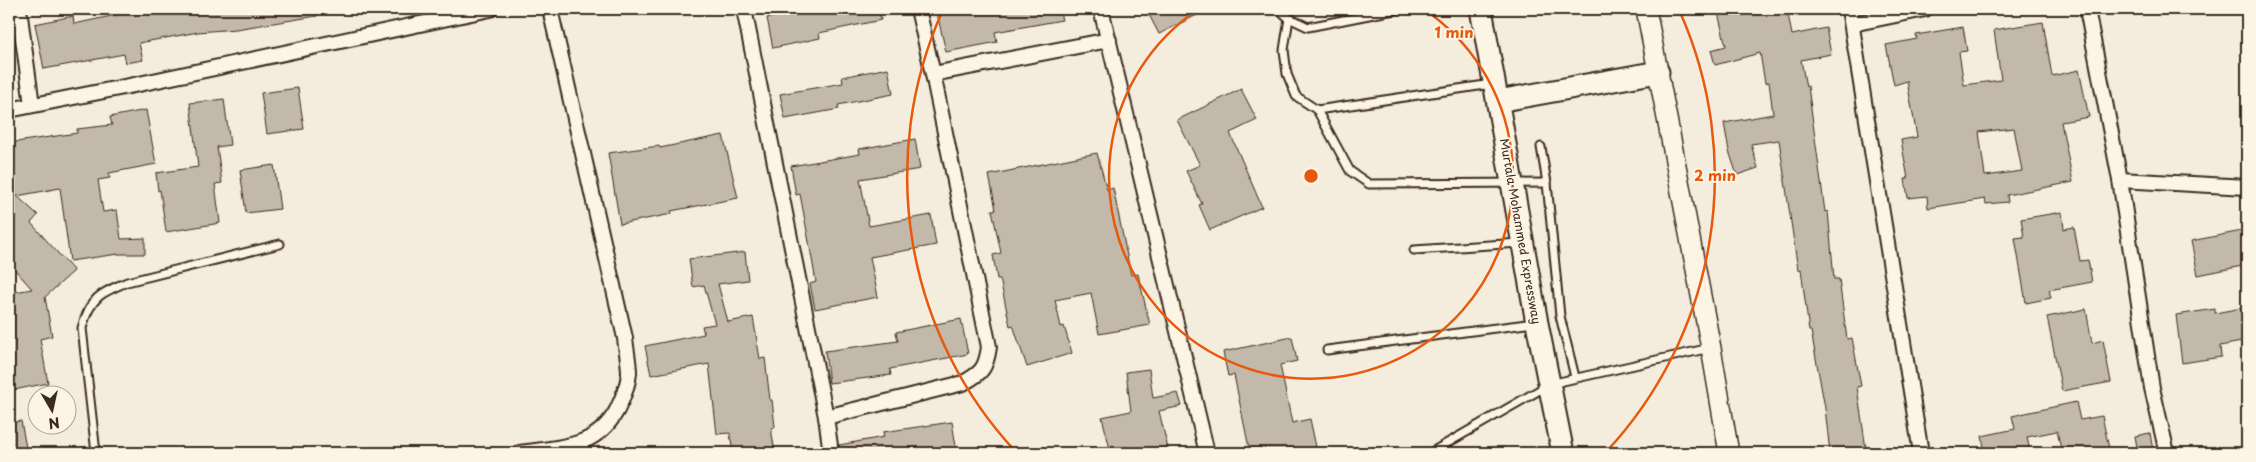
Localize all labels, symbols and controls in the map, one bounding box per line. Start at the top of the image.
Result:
text: 1 min [1435,20,1473,43]
street label: Murtala Mohammed Expressway [1496,137,1546,325]
text: 2 min [1694,163,1736,186]
centre of rings [1302,167,1320,185]
north arrow [28,384,78,434]
text: N [47,412,61,435]

